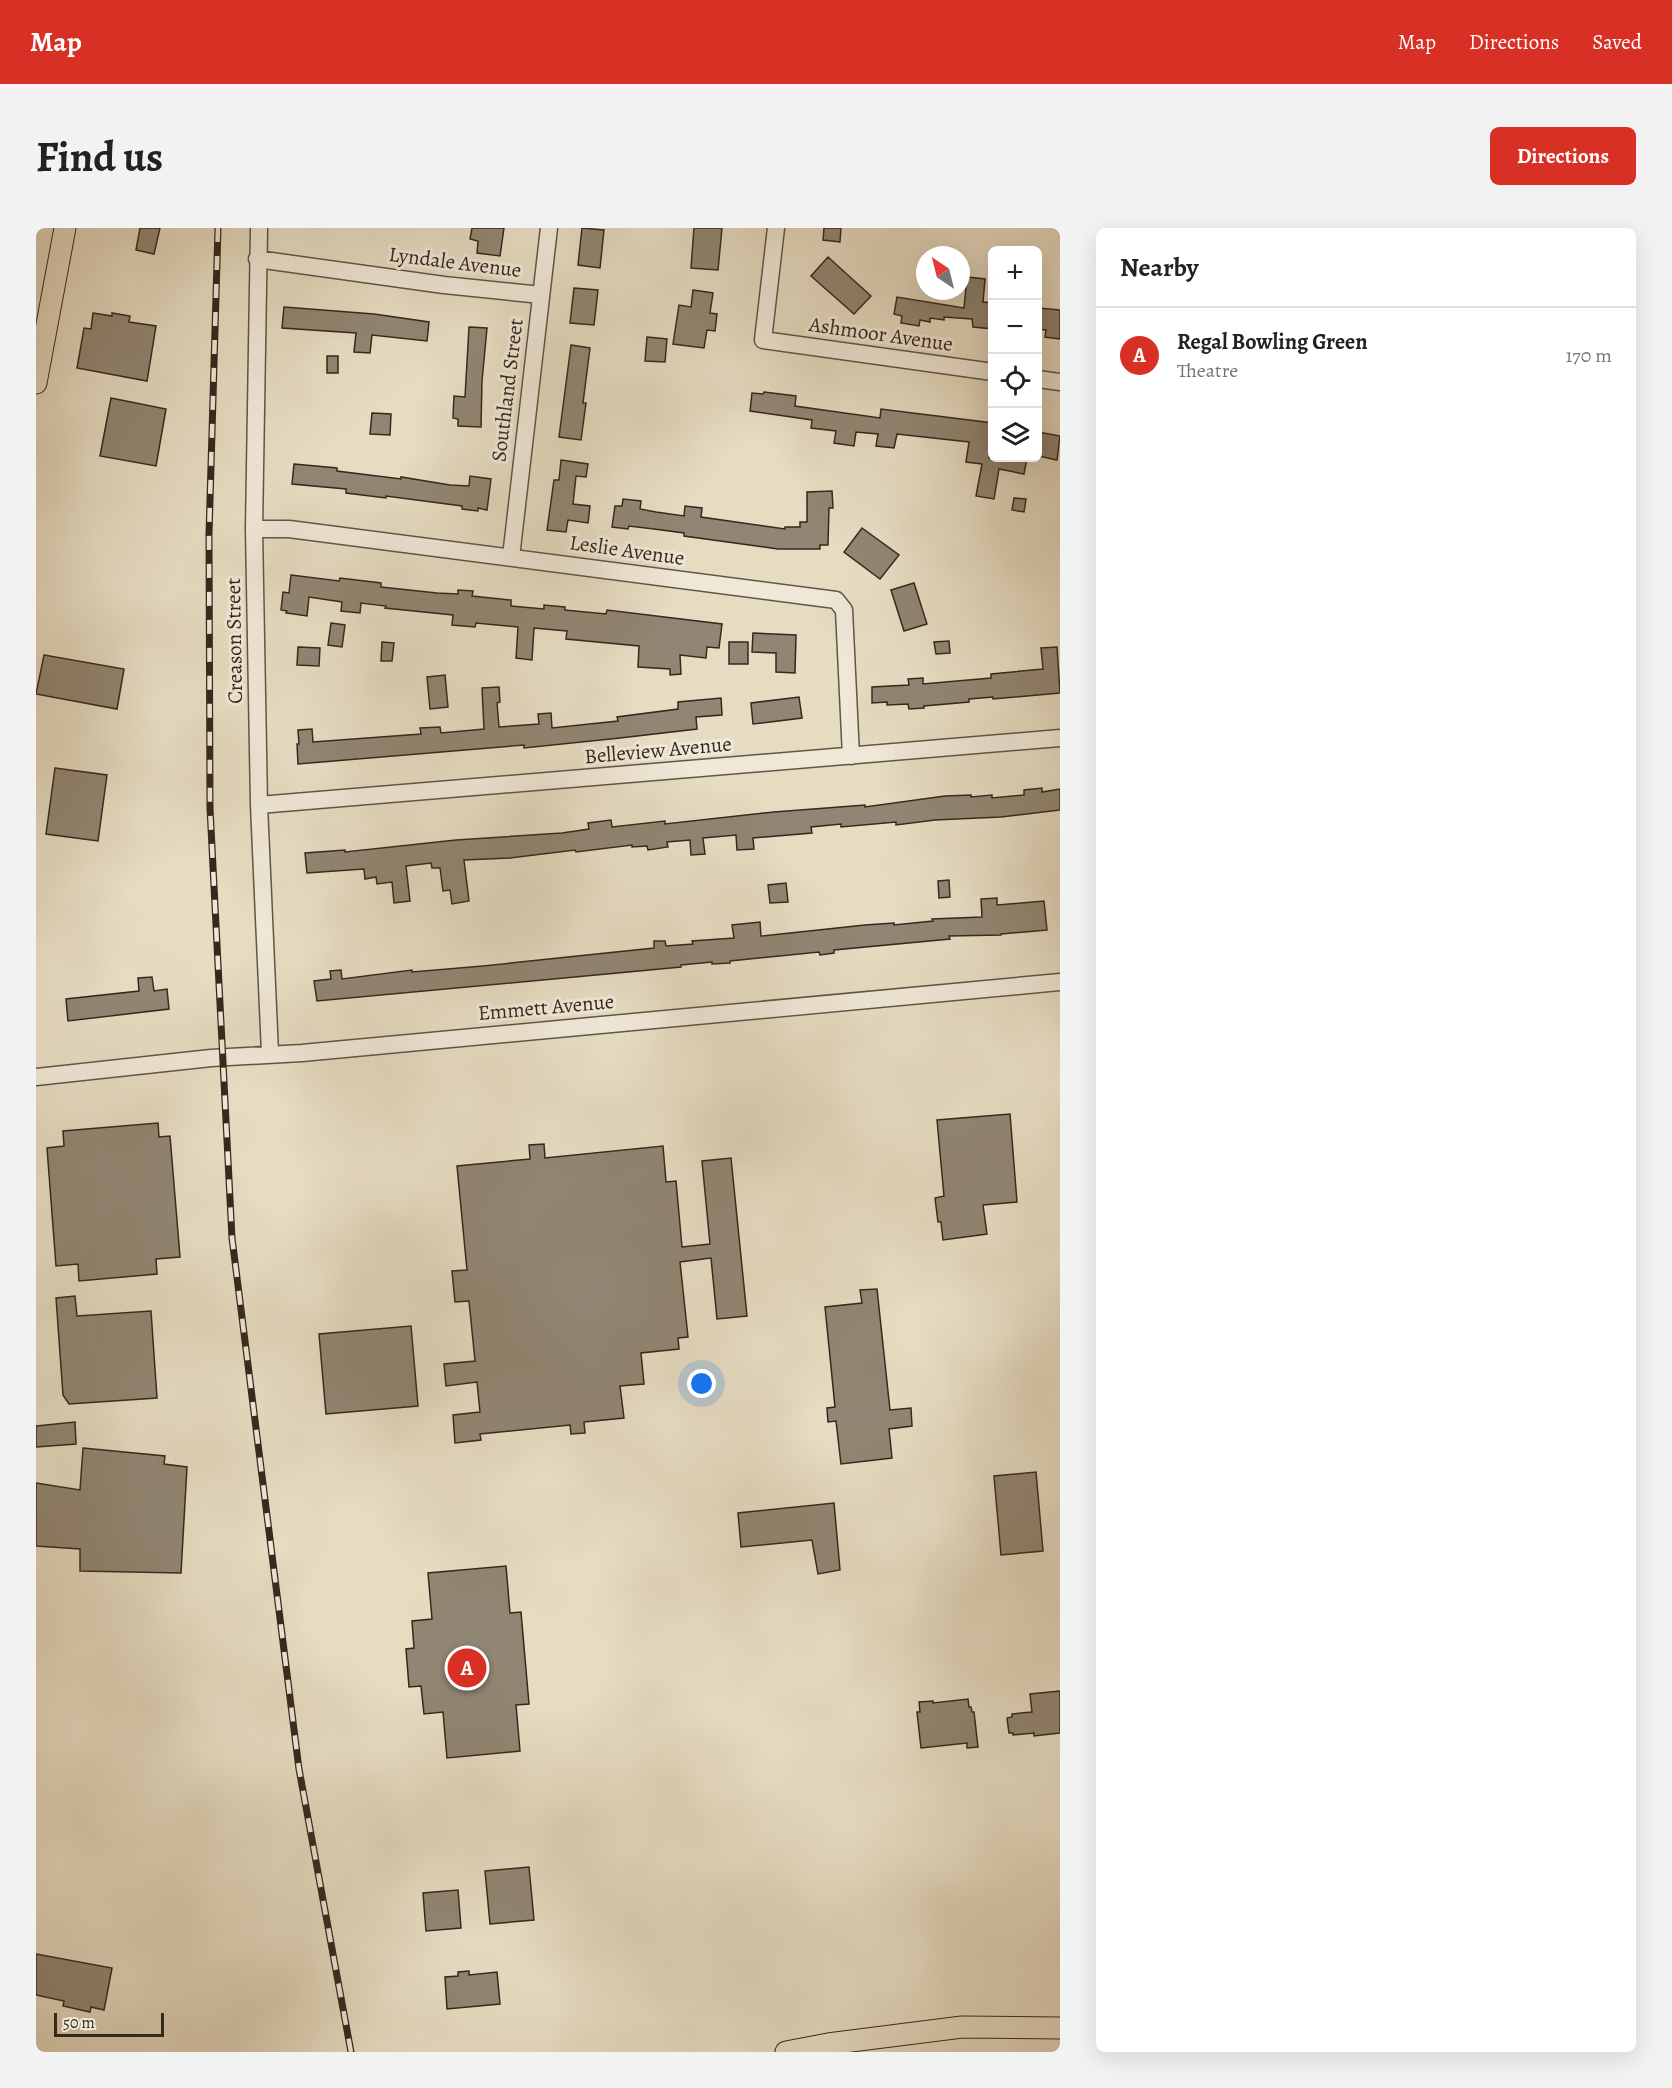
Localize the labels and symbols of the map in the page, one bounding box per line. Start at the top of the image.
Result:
street label: Lyndale Avenue [387,240,523,284]
north arrow [916,246,970,300]
street label: Ashmoor Avenue [806,310,955,358]
street label: Southland Street [484,317,530,463]
street label: Leslie Avenue [568,528,686,572]
street label: Creason Street [219,578,249,704]
street label: Belleview Avenue [583,730,733,770]
street label: Emmett Avenue [477,987,615,1027]
your location [687,1369,716,1398]
pin: A [448,1646,486,1690]
scale bar [54,2010,164,2038]

